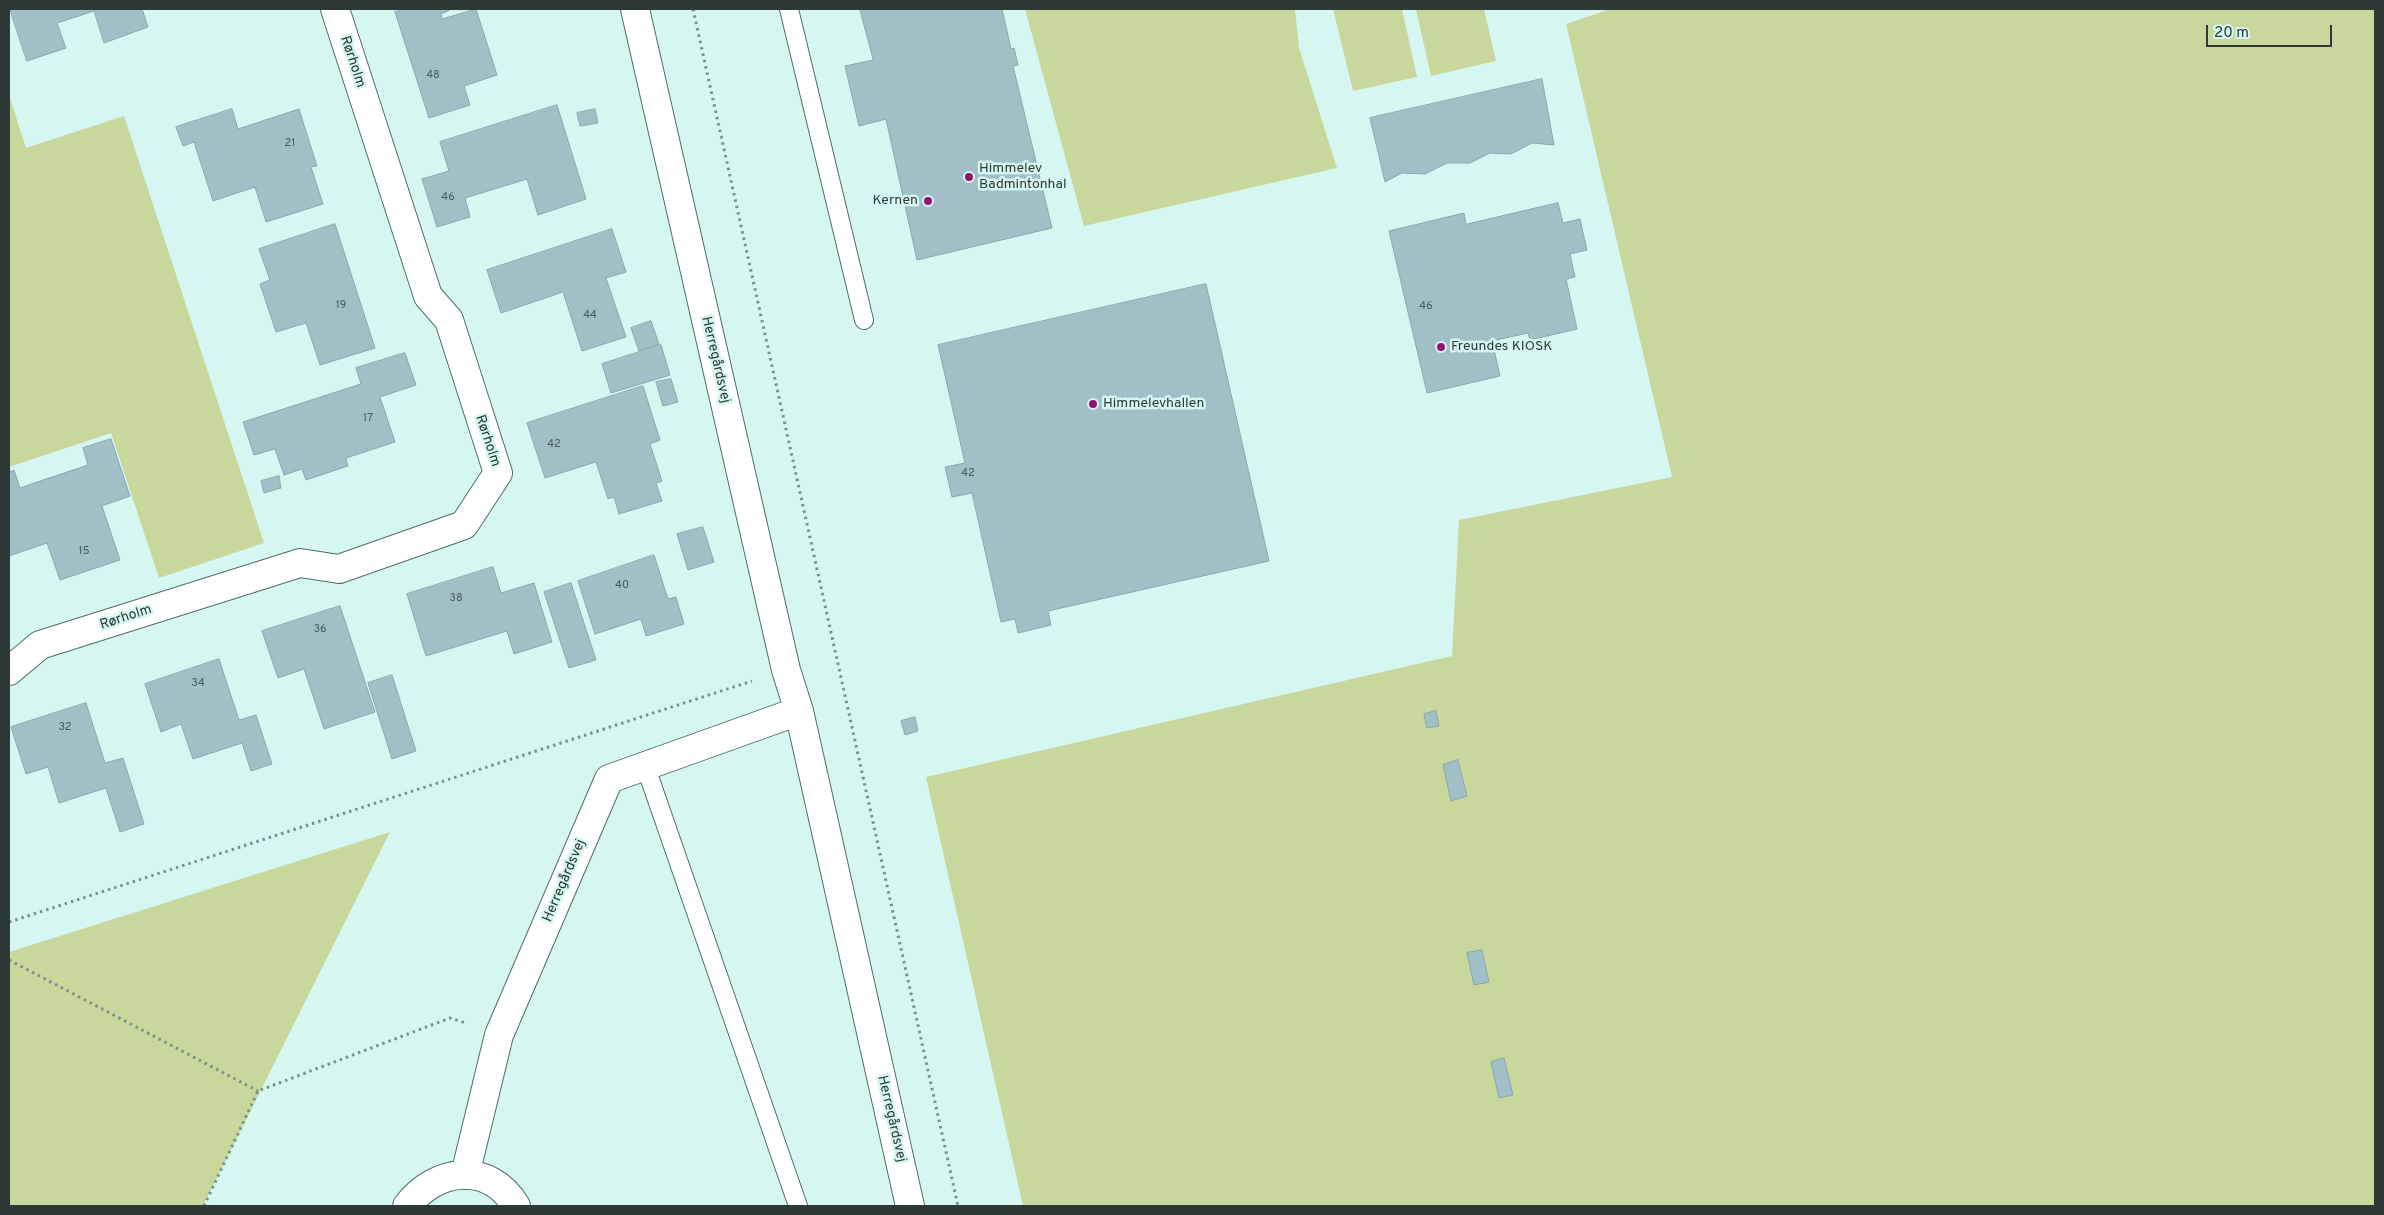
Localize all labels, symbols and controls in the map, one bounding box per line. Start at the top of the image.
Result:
scale bar [2209,15,2335,47]
text: 20 m [2214,24,2249,43]
street label: Rørholm [336,34,368,90]
house number: 48 [426,69,440,83]
house number: 21 [285,137,295,151]
place label: Himmelev Badmintonhal [979,161,1067,193]
marker: Himmelev Badmintonhal [963,171,975,183]
house number: 46 [441,191,455,205]
place label: Kernen [872,193,918,209]
marker: Kernen [922,195,934,207]
house number: 19 [336,299,346,313]
house number: 46 [1419,300,1433,314]
house number: 44 [583,309,597,323]
street label: Herregårdsvej [697,315,733,405]
place label: Freundes KIOSK [1451,339,1553,355]
marker: Freundes KIOSK [1435,341,1447,353]
place label: Himmelevhallen [1103,396,1204,412]
marker: Himmelevhallen [1087,398,1099,410]
house number: 17 [363,412,373,426]
street label: Rørholm [471,413,503,469]
house number: 42 [547,438,561,452]
house number: 42 [961,467,975,481]
house number: 15 [79,545,89,559]
house number: 40 [615,579,629,593]
house number: 38 [449,592,463,606]
street label: Rørholm [98,602,154,634]
house number: 36 [313,623,327,637]
house number: 34 [191,677,205,691]
house number: 32 [58,721,72,735]
street label: Herregårdsvej [540,837,590,925]
street label: Herregårdsvej [873,1074,909,1164]

